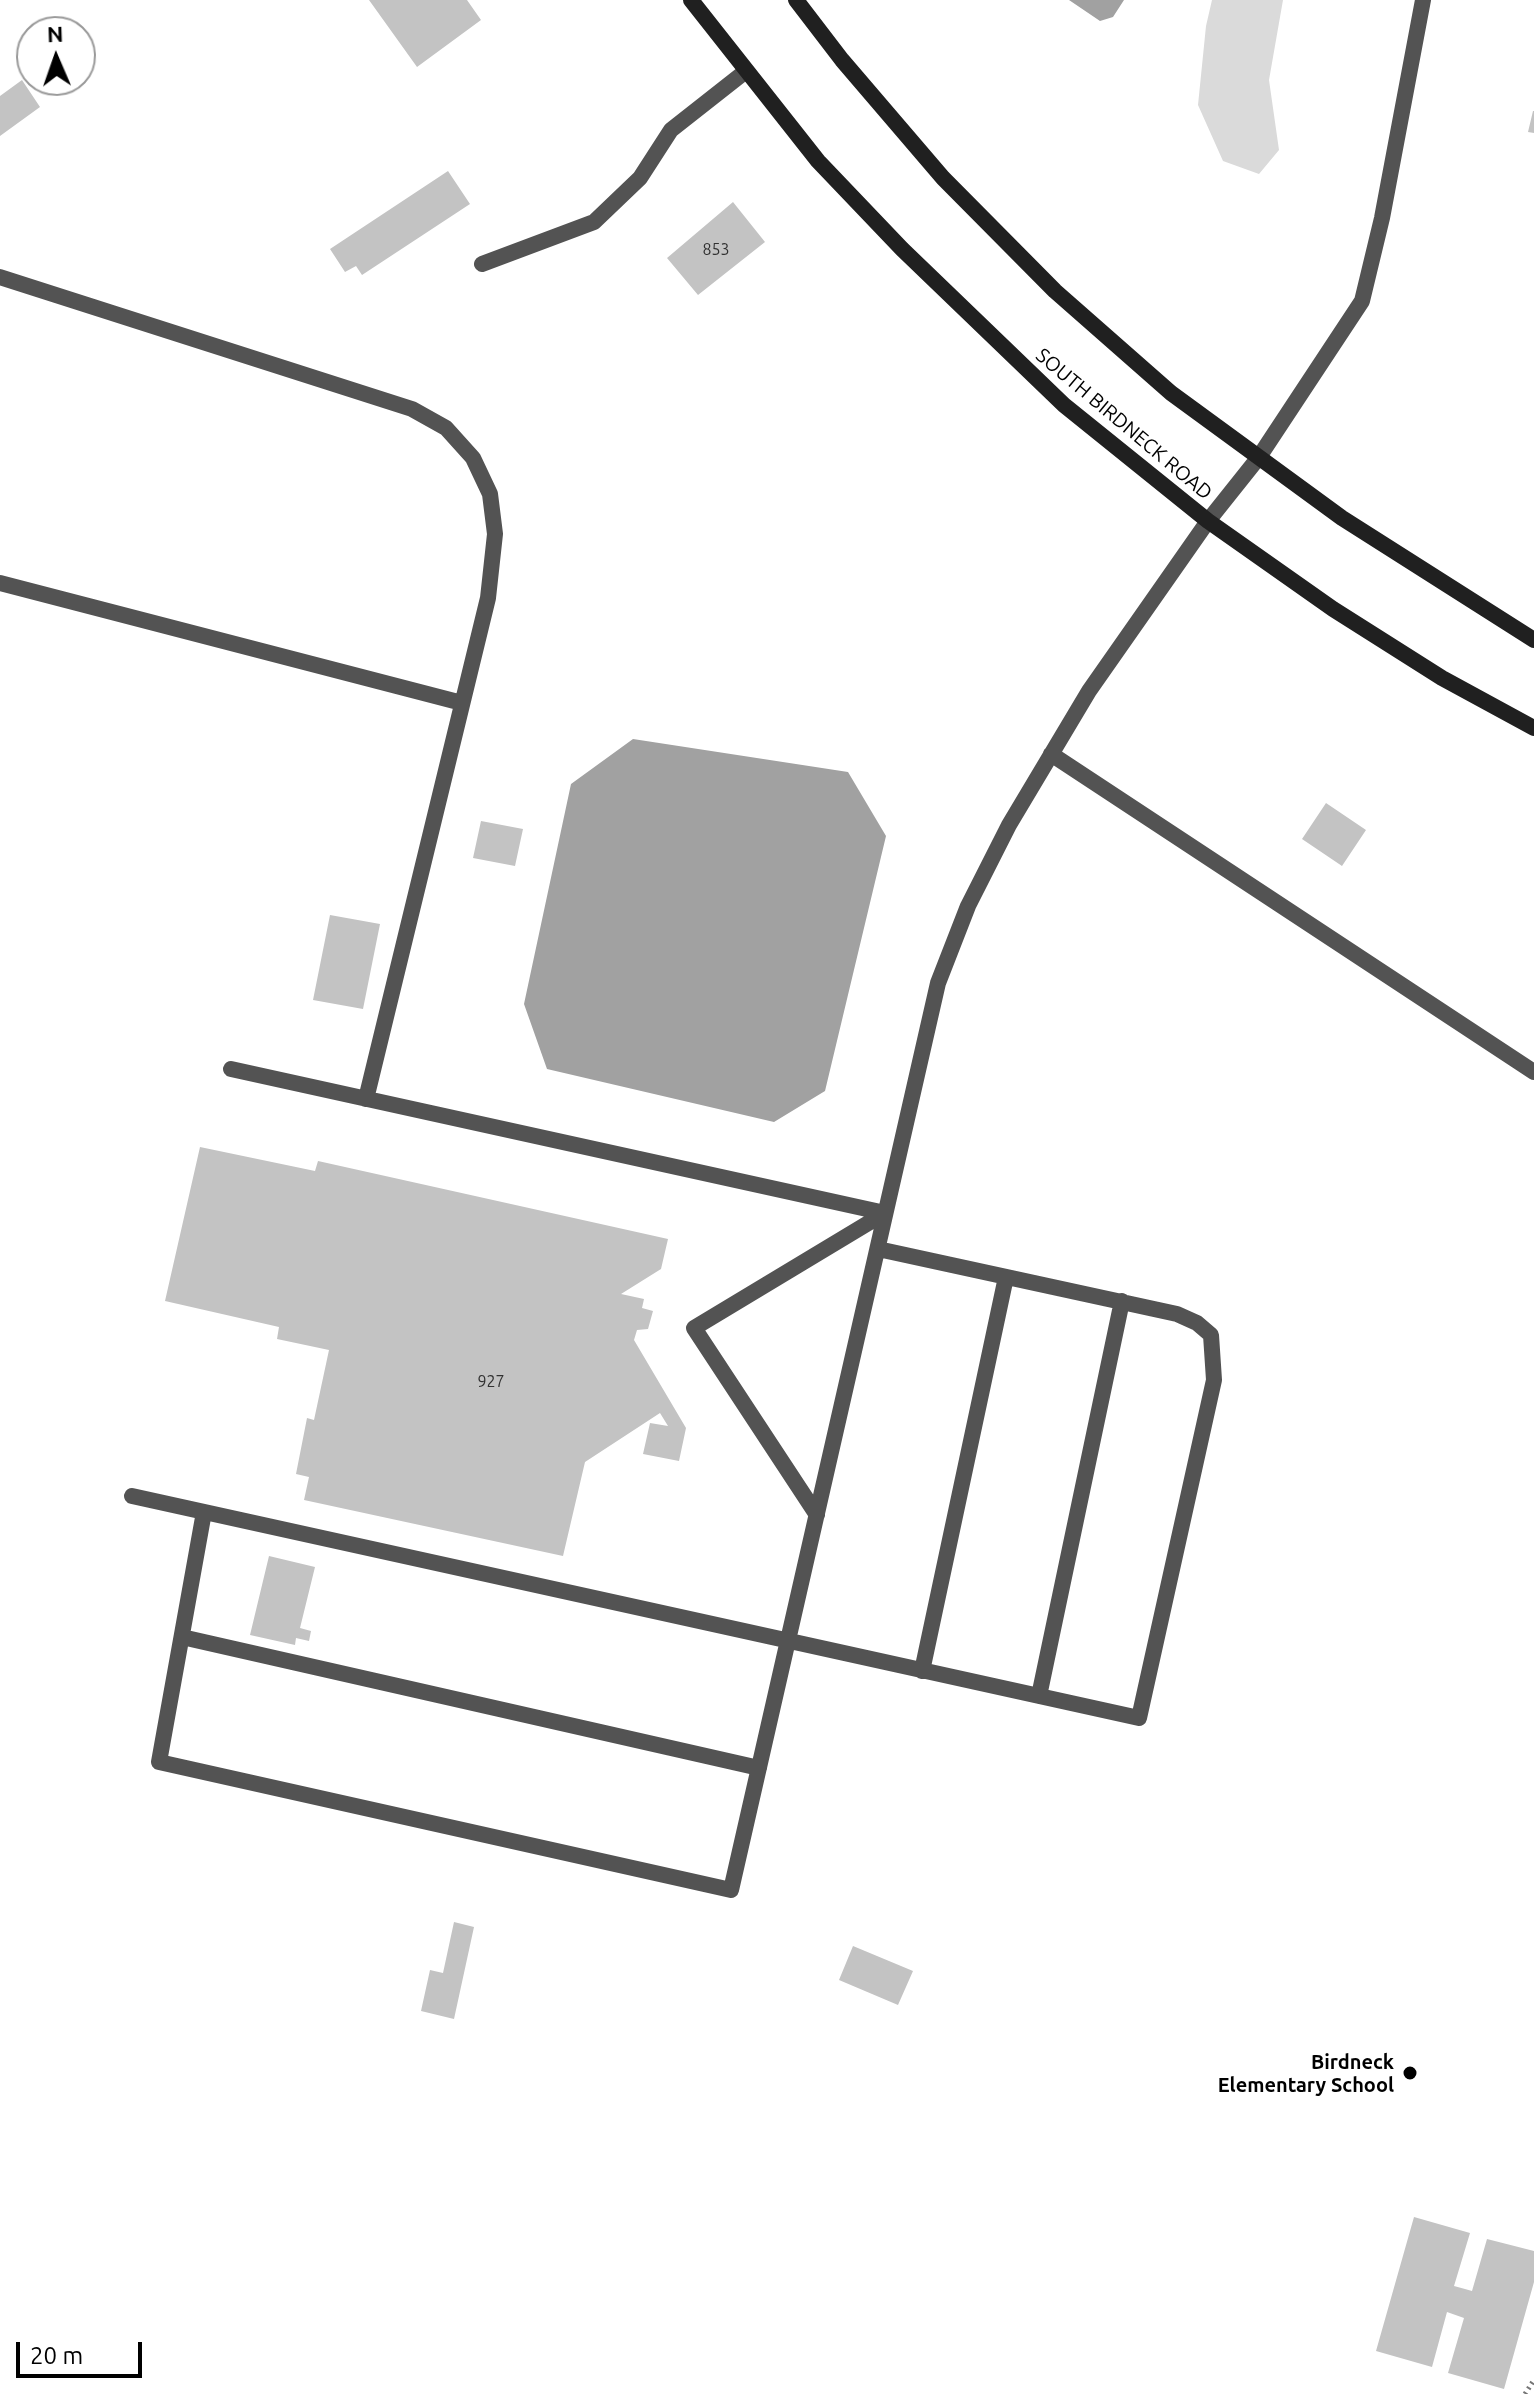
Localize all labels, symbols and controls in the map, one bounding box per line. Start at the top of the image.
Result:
north arrow [16,16,96,96]
text: N [47,21,64,46]
house number: 853 [702,240,730,260]
street label: SOUTH BIRDNECK ROAD [1031,343,1217,505]
house number: 927 [477,1372,505,1392]
place label: Birdneck Elementary School [1218,2050,1394,2097]
marker: Birdneck Elementary School [1401,2064,1419,2082]
scale bar [20,2326,146,2376]
text: 20 m [30,2342,83,2369]

